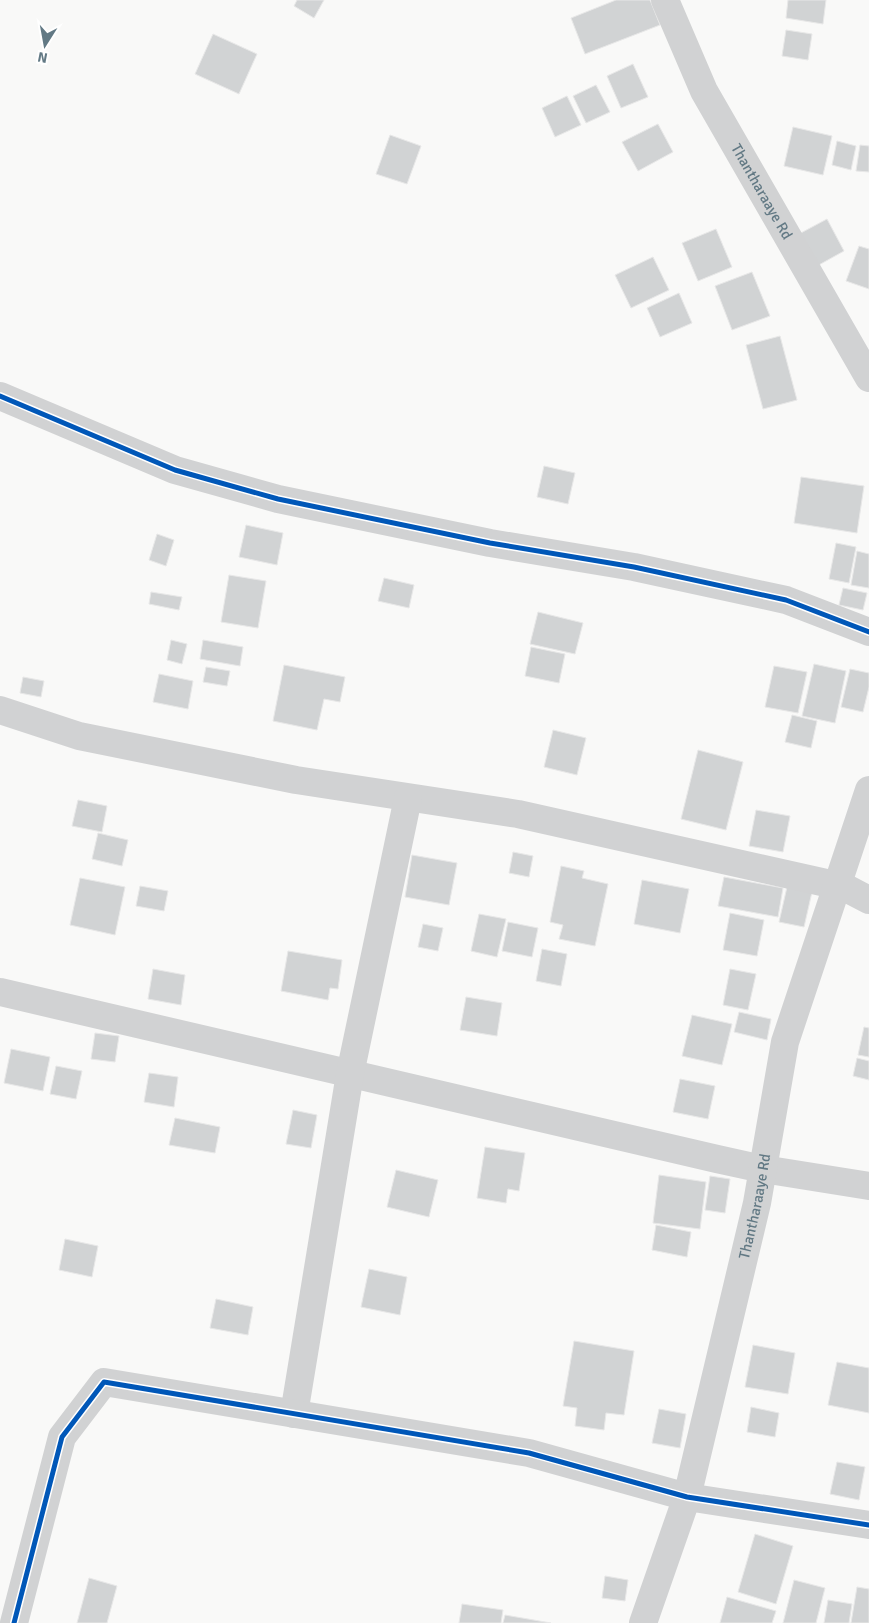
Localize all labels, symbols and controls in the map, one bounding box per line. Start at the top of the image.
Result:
north arrow [20,20,70,70]
text: N [36,48,49,67]
street label: Thantharaaye Rd [727,141,796,243]
street label: Thantharaaye Rd [735,1152,774,1261]

